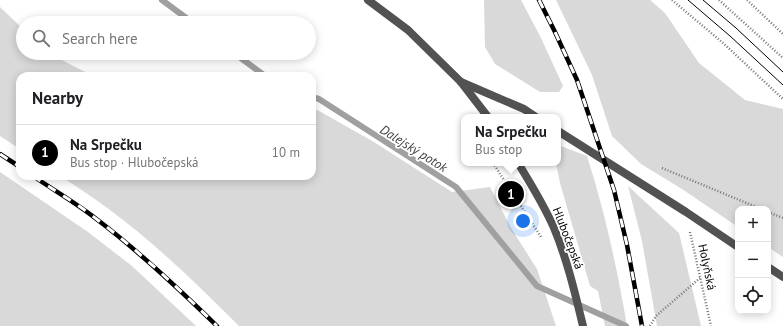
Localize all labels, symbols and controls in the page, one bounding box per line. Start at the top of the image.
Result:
search box [16,16,316,60]
icon: search [30,27,52,49]
text: Search here [62,29,138,48]
text: Nearby [32,87,83,109]
popup [461,114,561,166]
water label: Dalejský potok [377,121,452,177]
text: Na Srpečku [475,122,547,141]
text: Na Srpečku [70,135,142,154]
text: Bus stop [475,141,522,158]
text: 1 [41,144,49,161]
text: 10 m [272,144,300,161]
text: Bus stop · Hlubočepská [70,154,199,171]
pin: 1 [498,179,524,209]
street label: Hlubočepská [550,205,587,271]
map controls [735,206,771,314]
button: + [735,206,771,242]
your location [513,211,533,231]
street label: Holyňská [695,242,720,291]
button: − [735,242,771,278]
button: locate [735,278,771,314]

